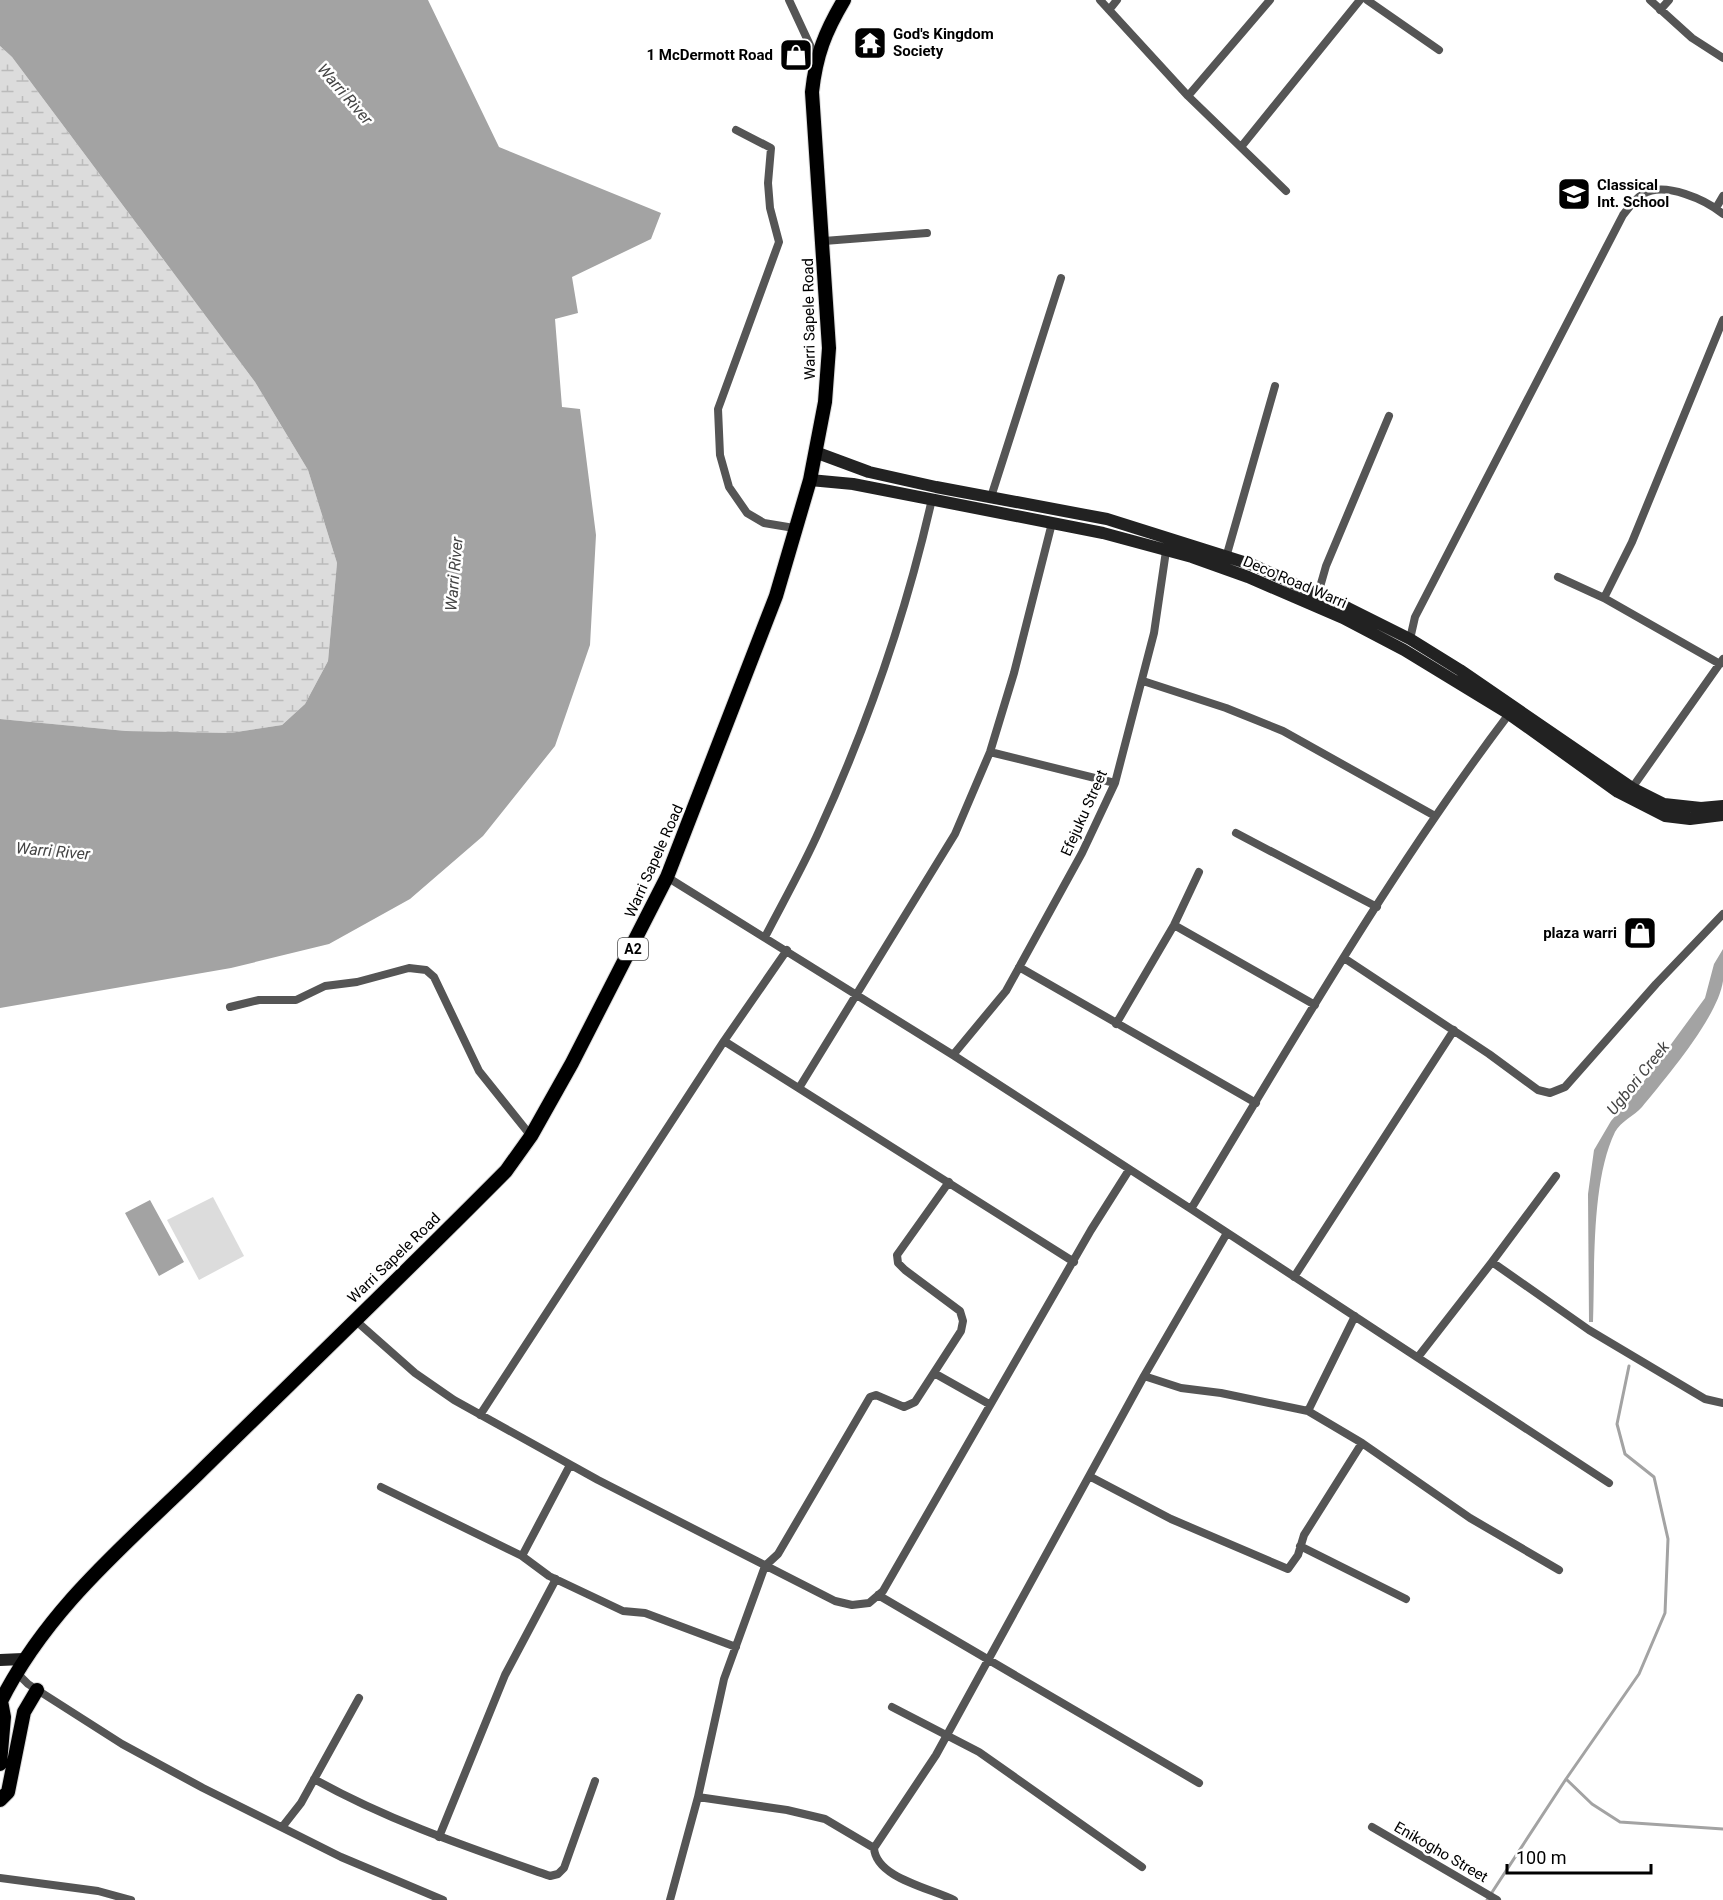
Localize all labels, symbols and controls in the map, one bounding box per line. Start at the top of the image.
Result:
temple icon: God's Kingdom Society [852,25,888,61]
place label: God's Kingdom Society [893,25,994,60]
shop icon: 1 McDermott Road [778,37,814,73]
place label: 1 McDermott Road [646,46,773,64]
water label: Warri River [313,60,377,129]
school or university icon: Classical Int. School [1556,176,1592,212]
place label: Classical Int. School [1597,176,1669,211]
street label: Warri Sapele Road [799,258,819,380]
water label: Warri River [441,535,467,612]
street label: Deco Road Warri [1240,552,1350,612]
street label: Efejuku Street [1057,767,1111,859]
street label: Warri Sapele Road [621,802,687,920]
water label: Warri River [15,838,92,864]
shop icon: plaza warri [1622,915,1658,951]
place label: plaza warri [1543,924,1617,942]
road number: A2 [618,938,648,960]
water label: Ugbori Creek [1603,1037,1674,1119]
street label: Warri Sapele Road [344,1209,444,1307]
street label: Enikogho Street [1391,1818,1491,1886]
scale bar [1507,1837,1651,1875]
text: 100 m [1516,1847,1567,1868]

